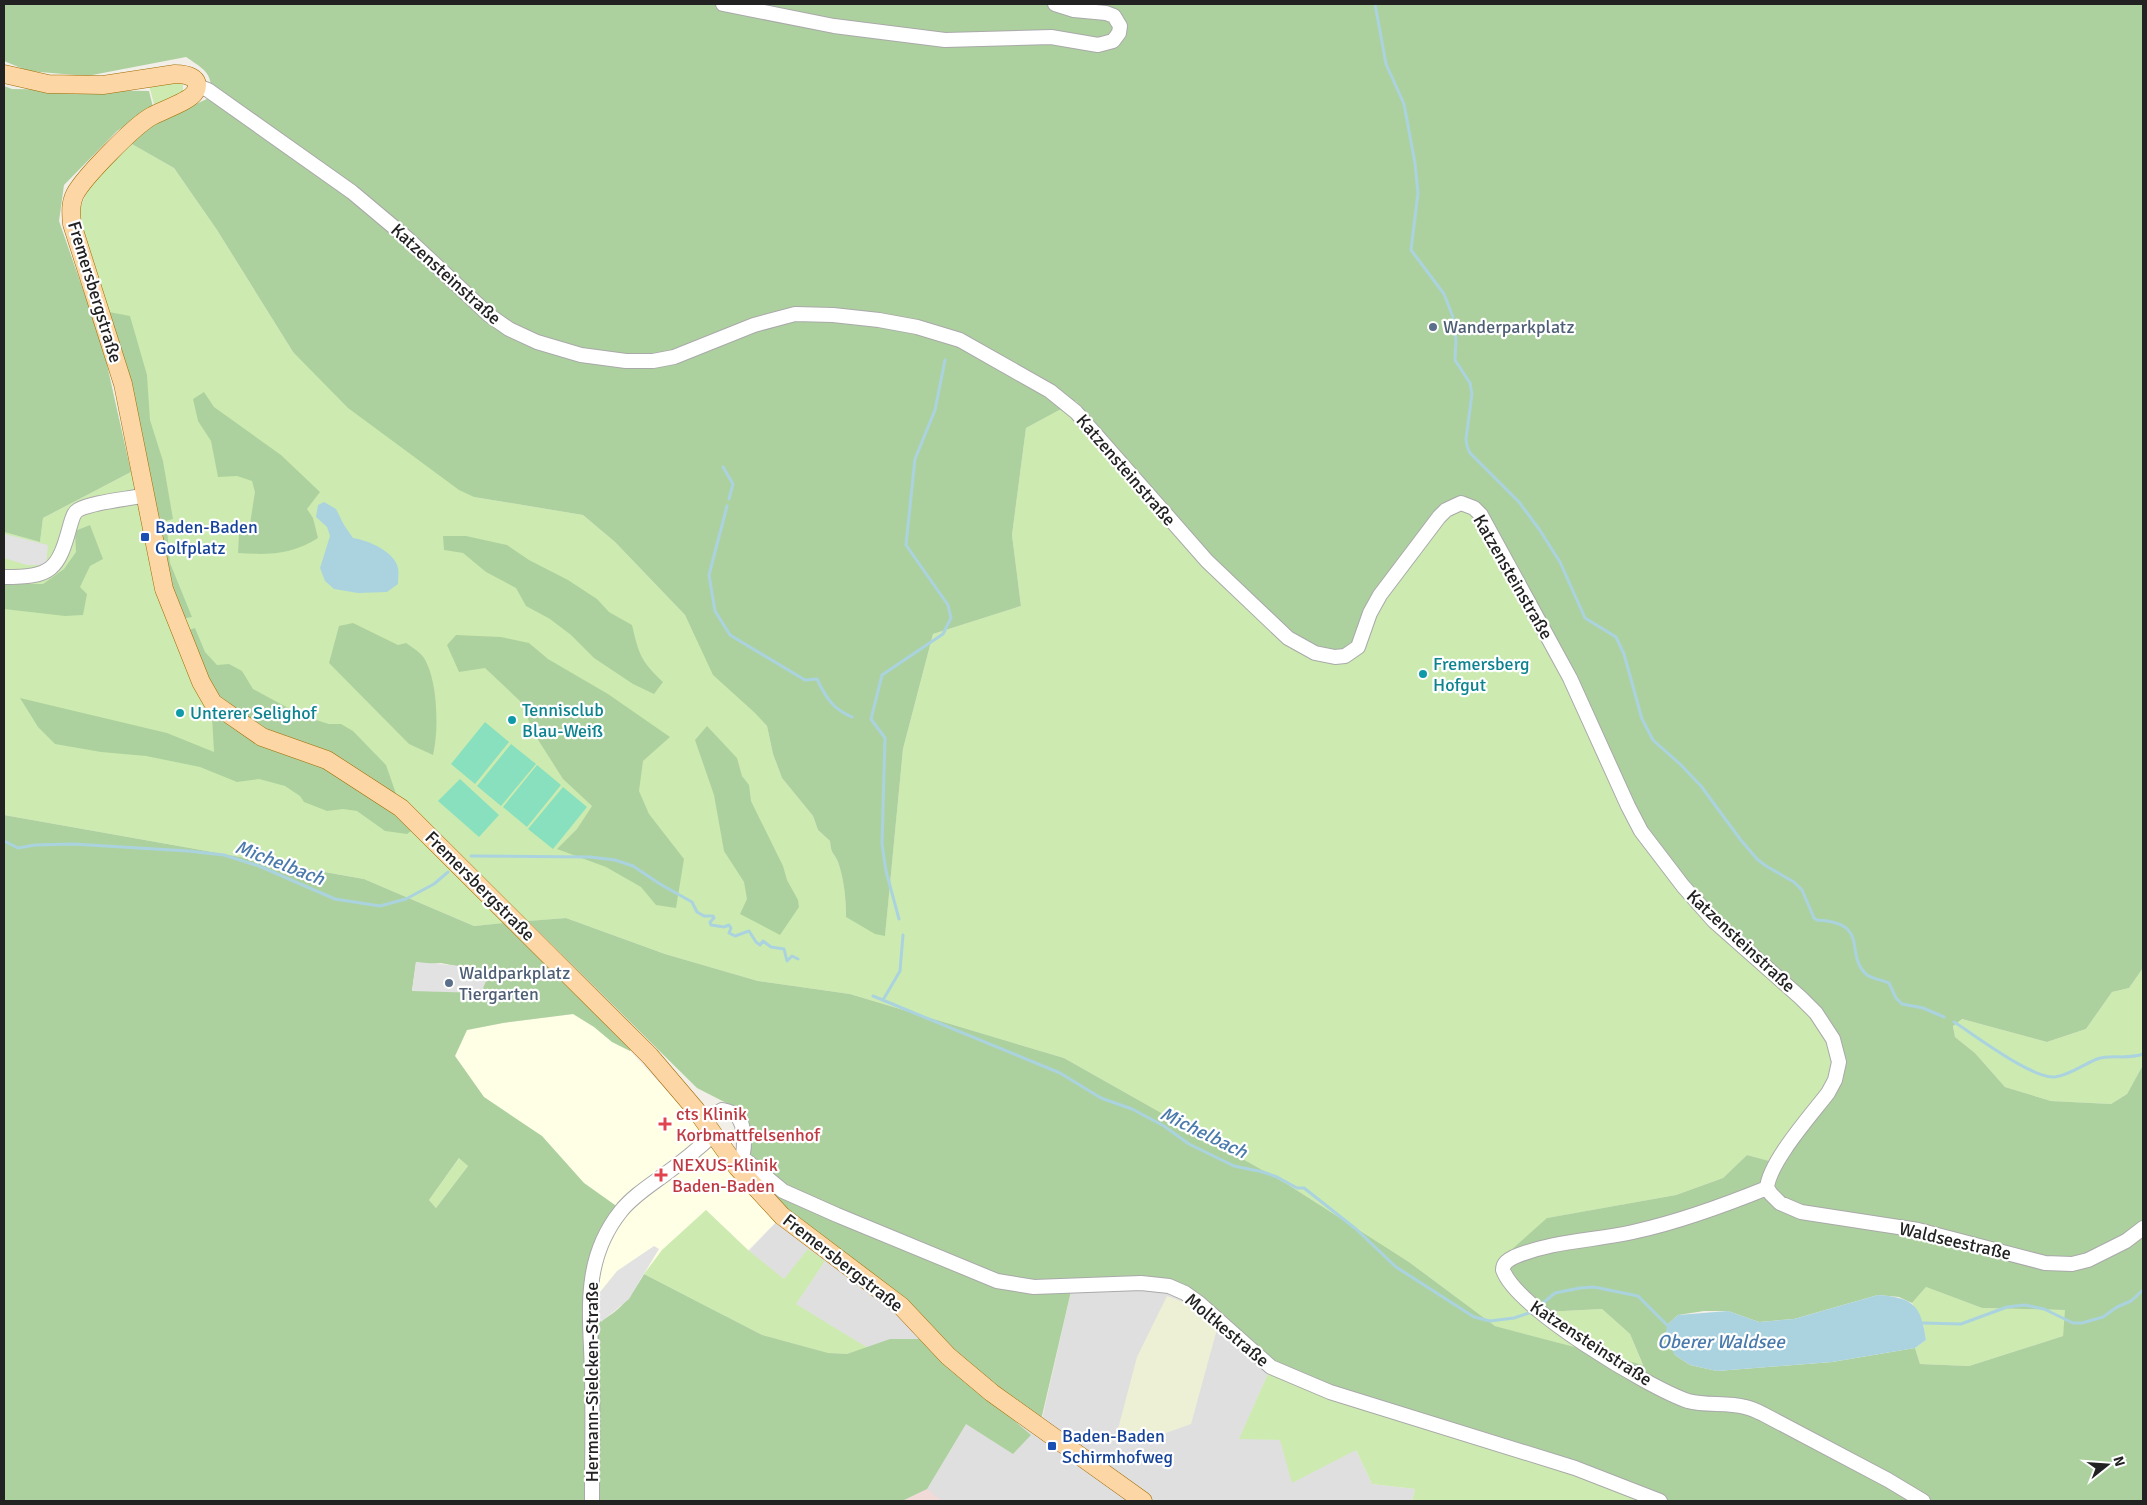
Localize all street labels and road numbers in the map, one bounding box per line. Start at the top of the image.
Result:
street label: Fremersbergstraße [63,219,127,365]
street label: Katzensteinstraße [386,219,506,329]
street label: Katzensteinstraße [1072,410,1180,530]
street label: Katzensteinstraße [1468,511,1558,643]
street label: Fremersbergstraße [420,826,540,946]
street label: Katzensteinstraße [1682,885,1800,997]
street label: Fremersbergstraße [778,1209,908,1317]
street label: Waldseestraße [1897,1217,2013,1265]
street label: Hermann-Sielcken-Straße [581,1282,603,1482]
street label: Moltkestraße [1180,1288,1274,1372]
street label: Katzensteinstraße [1526,1295,1656,1391]

